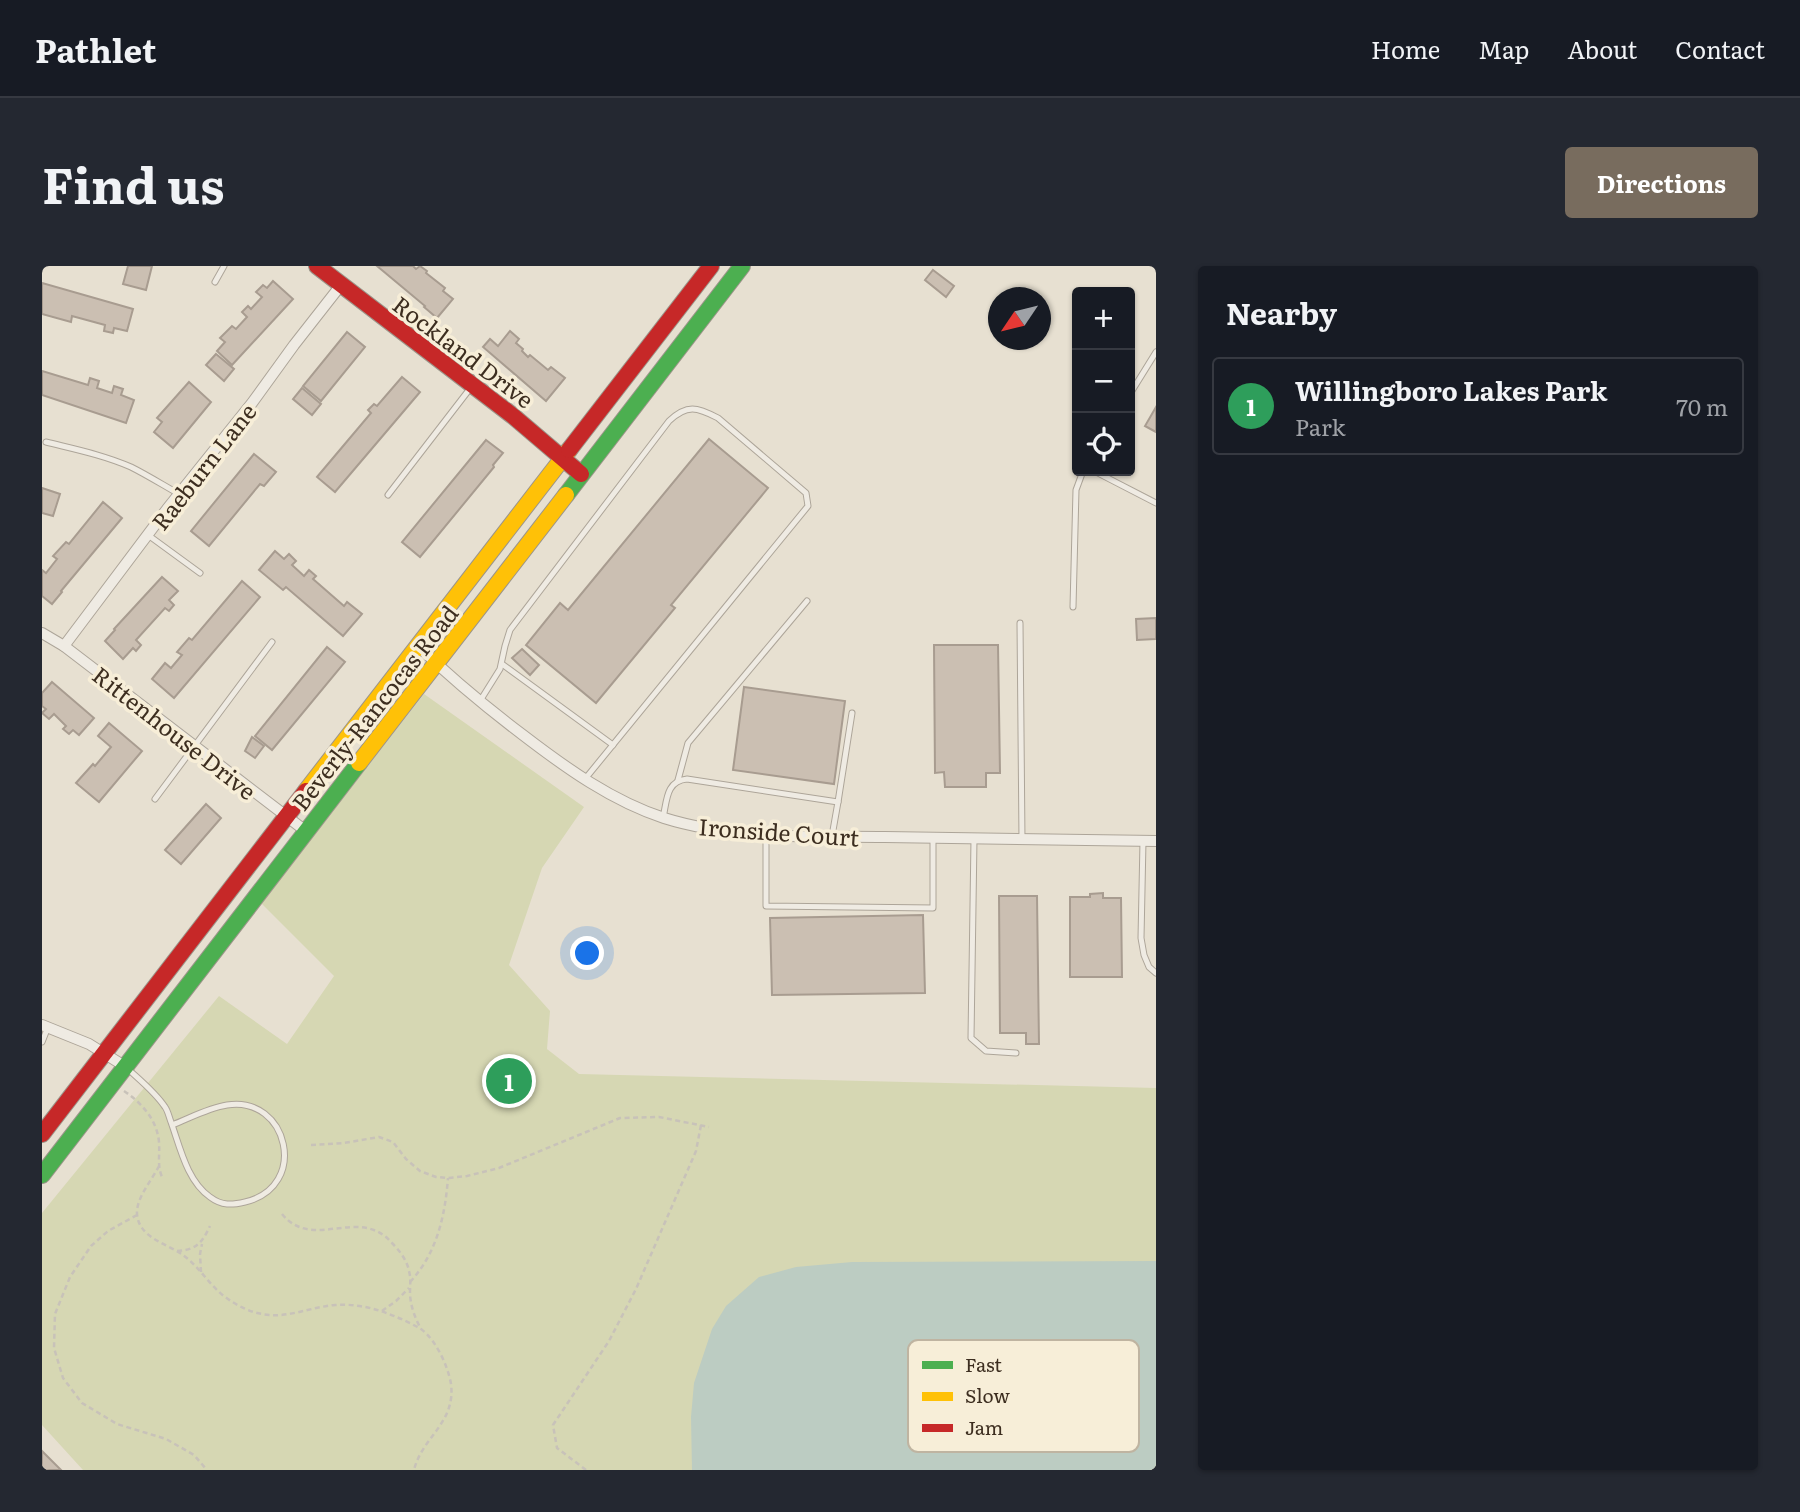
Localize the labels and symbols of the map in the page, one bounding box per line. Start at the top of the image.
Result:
street label: Rockland Drive [386,287,542,415]
north arrow [988,287,1051,350]
street label: Raeburn Lane [143,395,263,537]
street label: Beverly-Rancocas Road [283,597,465,817]
street label: Rittenhouse Drive [86,657,264,807]
street label: Ironside Court [698,808,861,854]
your location [570,936,604,970]
pin: 1 [486,1055,532,1107]
legend [908,1340,1139,1452]
text: Fast [965,1350,1002,1378]
text: Slow [965,1381,1010,1409]
text: Jam [965,1413,1003,1441]

